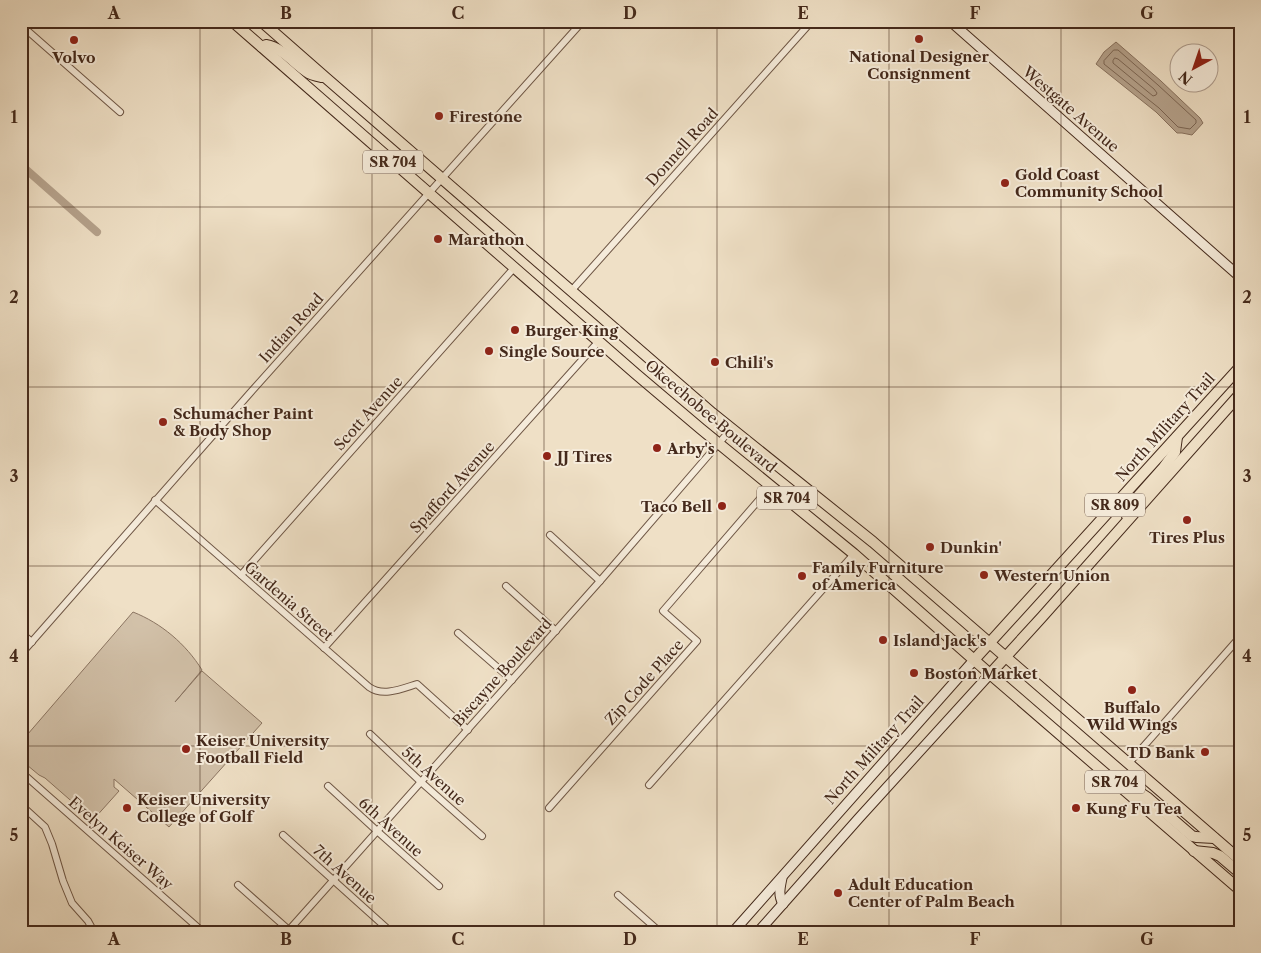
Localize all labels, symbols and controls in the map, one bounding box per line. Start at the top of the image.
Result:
text: A [107,3,121,23]
text: B [280,3,292,23]
text: C [452,3,464,23]
text: D [623,3,637,23]
text: E [797,3,809,23]
text: F [970,3,981,23]
text: G [1140,3,1154,23]
marker: National Designer Consignment [913,33,925,45]
marker: Volvo [68,34,80,46]
north arrow [1168,42,1218,92]
place label: National Designer Consignment [849,47,990,83]
place label: Volvo [51,48,96,67]
street label: Westgate Avenue [1018,61,1123,156]
text: N [1175,67,1196,89]
street label: Donnell Road [642,104,722,190]
text: 1 [10,107,18,127]
place label: Firestone [449,107,522,126]
text: 1 [1243,107,1251,127]
marker: Firestone [433,110,445,122]
road number: SR 704 [363,150,423,173]
place label: Gold Coast Community School [1015,165,1163,201]
marker: Gold Coast Community School [999,177,1011,189]
place label: Marathon [448,230,525,249]
marker: Marathon [432,233,444,245]
text: 2 [9,287,19,307]
text: 2 [1242,287,1252,307]
street label: Indian Road [255,289,327,367]
place label: Burger King [525,321,618,340]
marker: Burger King [509,324,521,336]
place label: Single Source [499,342,604,361]
marker: Single Source [483,345,495,357]
place label: Chili's [725,353,773,372]
street label: Okeechobee Boulevard [641,355,781,477]
marker: Chili's [709,356,721,368]
street label: North Military Trail [1111,368,1219,485]
street label: Scott Avenue [330,372,406,454]
place label: Schumacher Paint & Body Shop [173,404,313,440]
marker: Schumacher Paint & Body Shop [157,416,169,428]
street label: Spafford Avenue [406,437,498,537]
place label: Arby's [666,439,715,458]
marker: Arby's [651,442,663,454]
place label: JJ Tires [554,447,612,466]
marker: JJ Tires [541,450,553,462]
text: 3 [9,466,19,486]
text: 3 [1242,466,1252,486]
road number: SR 704 [757,486,817,509]
road number: SR 809 [1085,494,1145,516]
place label: Taco Bell [641,497,712,516]
marker: Taco Bell [716,500,728,512]
marker: Tires Plus [1181,514,1193,526]
place label: Tires Plus [1149,528,1225,547]
place label: Dunkin' [940,538,1002,557]
marker: Dunkin' [924,541,936,553]
street label: Gardenia Street [241,557,338,645]
place label: Family Furniture of America [812,558,943,594]
place label: Western Union [993,566,1111,585]
marker: Western Union [978,569,990,581]
marker: Family Furniture of America [796,570,808,582]
street label: Biscayne Boulevard [448,614,556,730]
place label: Island Jack's [893,631,987,650]
marker: Island Jack's [877,634,889,646]
street label: Zip Code Place [601,635,687,729]
text: 4 [9,646,19,666]
text: 4 [1242,646,1252,666]
place label: Boston Market [924,664,1037,683]
marker: Boston Market [908,667,920,679]
marker: Buffalo Wild Wings [1126,684,1138,696]
street label: North Military Trail [820,691,928,808]
place label: Buffalo Wild Wings [1086,698,1177,734]
place label: Keiser University Football Field [196,731,330,767]
street label: 5th Avenue [398,742,470,810]
marker: Keiser University Football Field [180,743,192,755]
place label: TD Bank [1127,743,1196,762]
marker: TD Bank [1199,746,1211,758]
road number: SR 704 [1085,770,1145,794]
place label: Keiser University College of Golf [137,790,271,826]
street label: Evelyn Keiser Way [65,793,178,894]
street label: 6th Avenue [355,793,427,861]
place label: Kung Fu Tea [1086,799,1182,818]
marker: Keiser University College of Golf [121,802,133,814]
marker: Kung Fu Tea [1070,802,1082,814]
text: 5 [10,825,19,845]
text: 5 [1243,825,1252,845]
street label: 7th Avenue [309,841,381,907]
place label: Adult Education Center of Palm Beach [847,875,1015,911]
marker: Adult Education Center of Palm Beach [832,887,844,899]
text: A [107,929,121,949]
text: B [280,929,292,949]
text: C [452,929,464,949]
text: D [623,929,637,949]
text: E [797,929,809,949]
text: F [970,929,981,949]
text: G [1140,929,1154,949]

